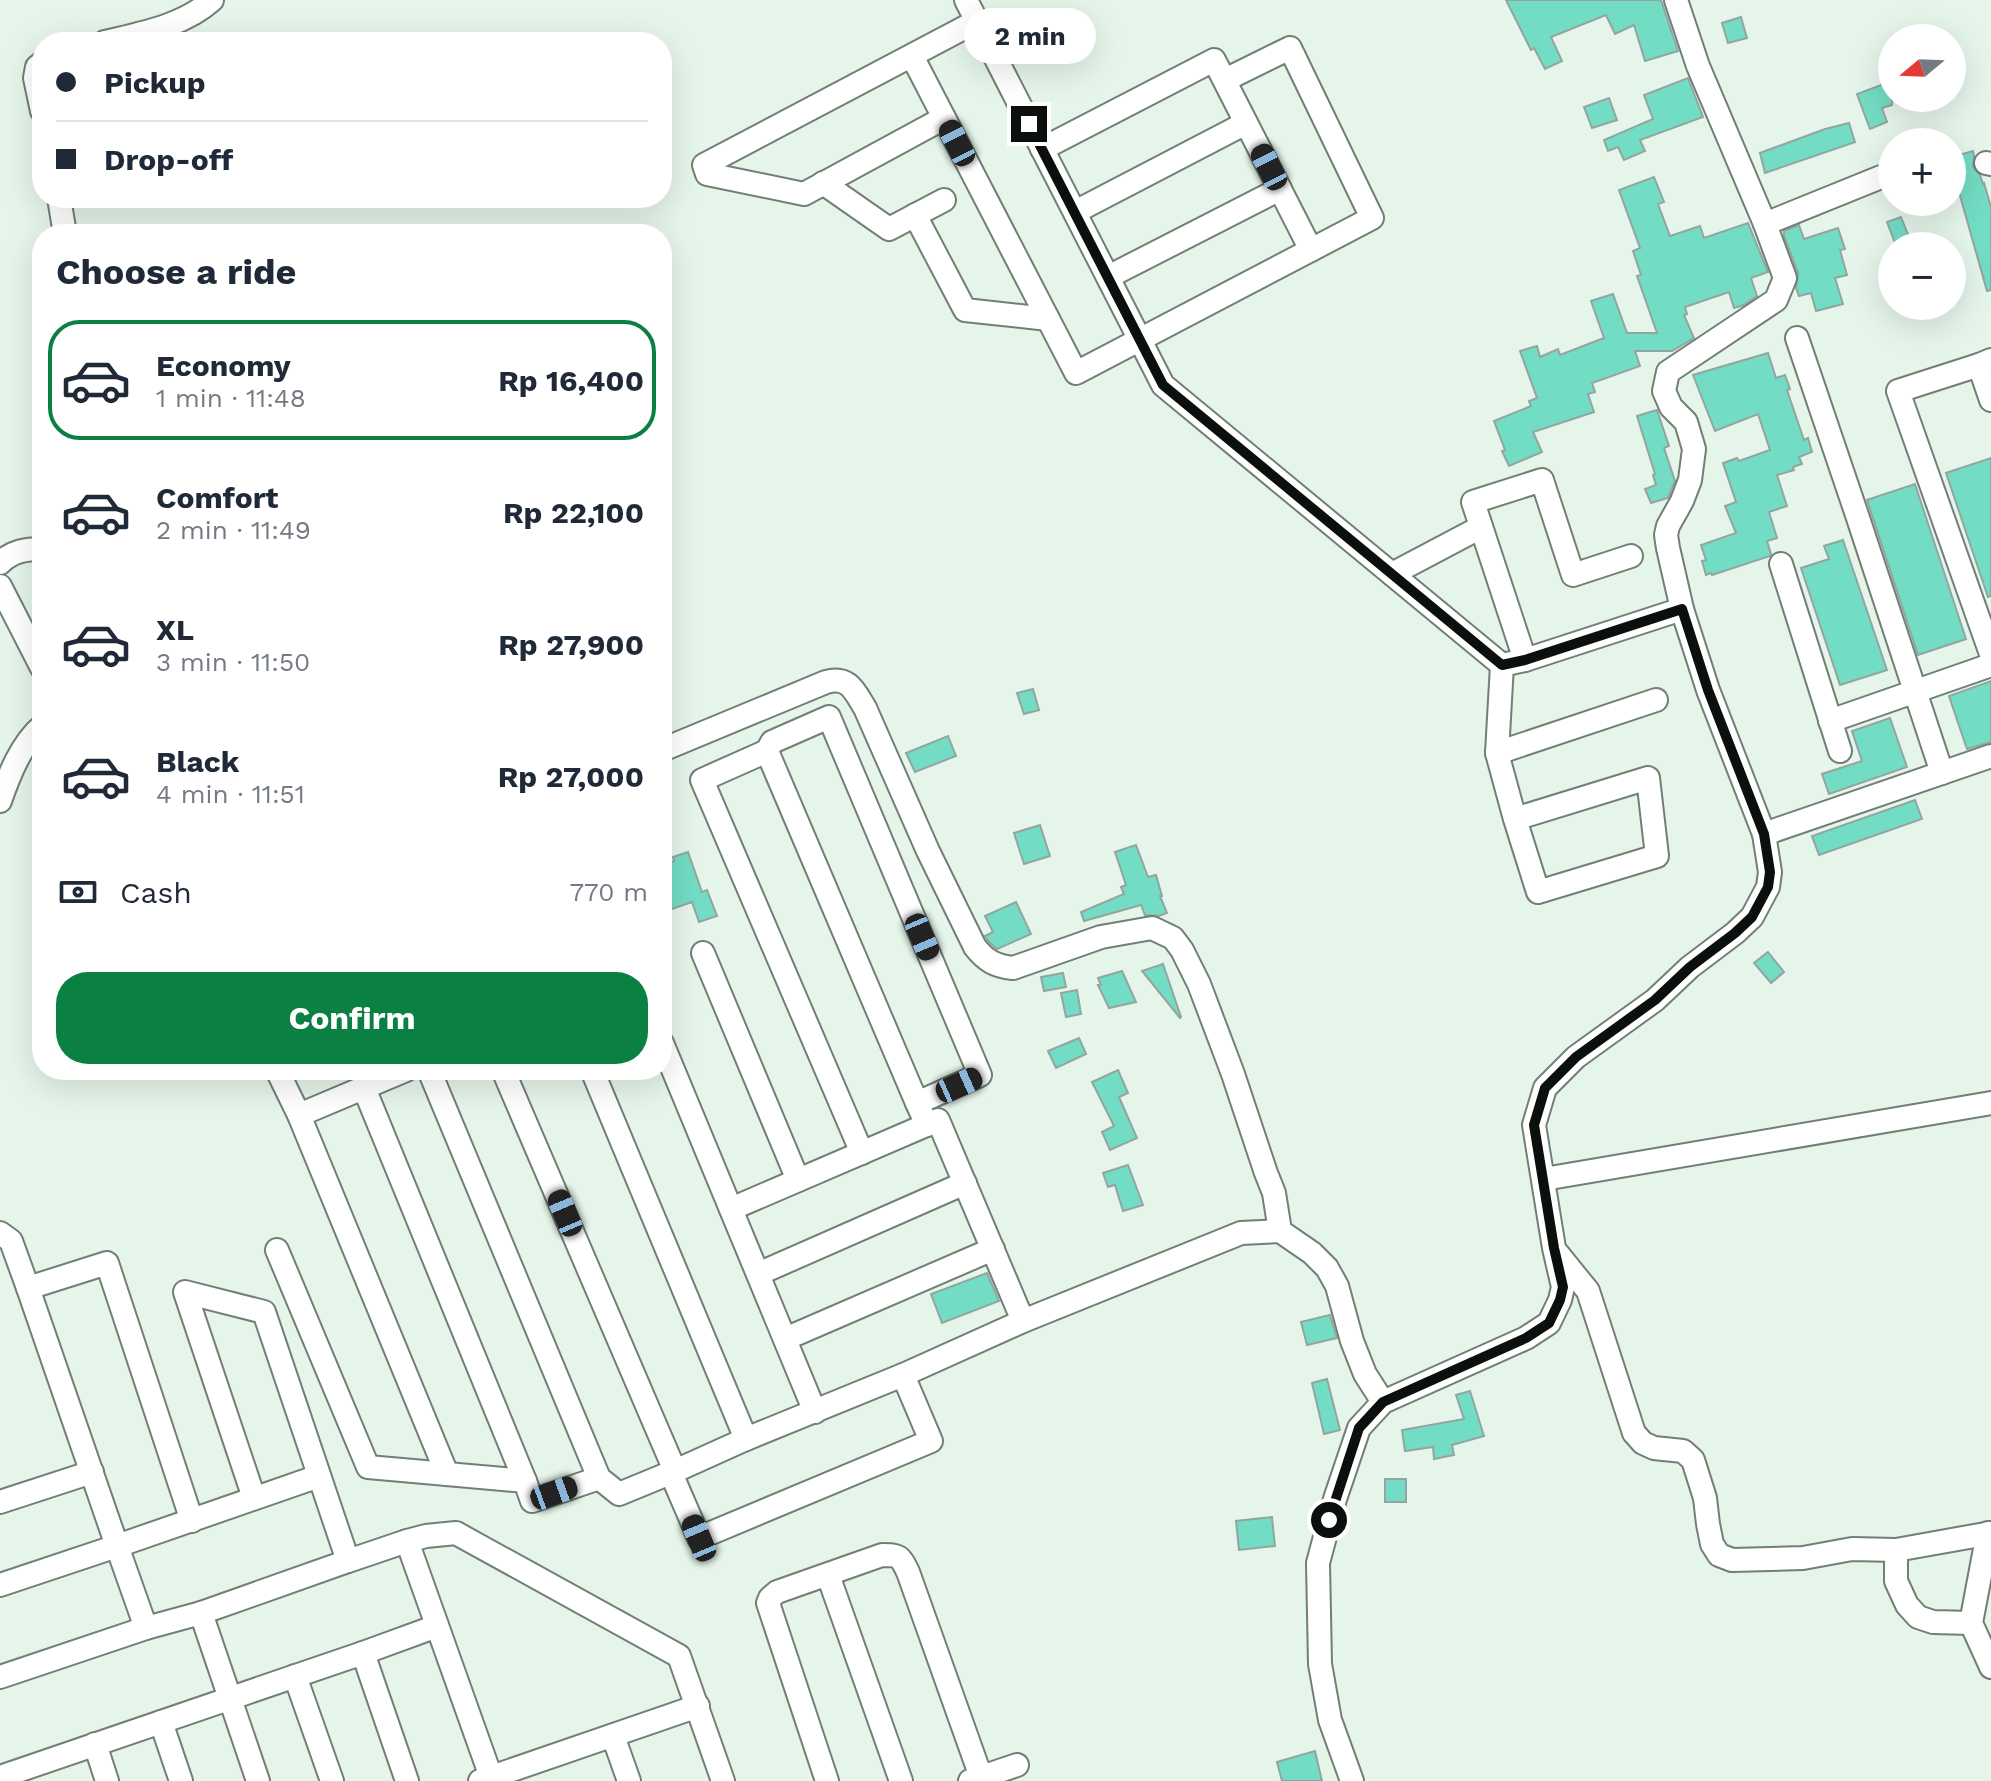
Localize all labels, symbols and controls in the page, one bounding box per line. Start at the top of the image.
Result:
callout: 2 min [963,8,1095,64]
text: 2 min [994,21,1066,51]
north arrow [1878,24,1966,112]
map controls [1878,24,1966,320]
text: Pickup [104,65,206,100]
route end [1011,106,1047,142]
car [935,116,979,170]
button: + [1878,128,1966,216]
car [1247,140,1291,194]
text: Drop-off [104,142,233,177]
button: − [1878,232,1966,320]
text: Choose a ride [56,251,296,293]
icon: car [60,344,132,416]
text: Economy [156,348,291,383]
text: Rp 16,400 [498,363,644,398]
text: 1 min · 11:48 [156,383,306,413]
icon: car [60,476,132,548]
text: Comfort [156,480,278,515]
text: Rp 22,100 [503,495,644,530]
text: 2 min · 11:49 [156,515,311,545]
icon: car [60,608,132,680]
text: XL [156,612,194,647]
text: Rp 27,900 [498,627,644,662]
text: 3 min · 11:50 [156,647,310,677]
icon: car [60,740,132,812]
text: Black [156,744,240,779]
text: Rp 27,000 [498,759,644,794]
text: 4 min · 11:51 [156,779,305,809]
icon: cash [56,870,100,914]
text: Cash [120,875,192,910]
text: 770 m [570,877,648,907]
car [902,910,942,964]
button: Confirm [56,972,648,1064]
car [932,1064,986,1106]
car [545,1186,585,1240]
car [527,1474,581,1512]
route start [1311,1502,1347,1538]
car [679,1511,719,1565]

